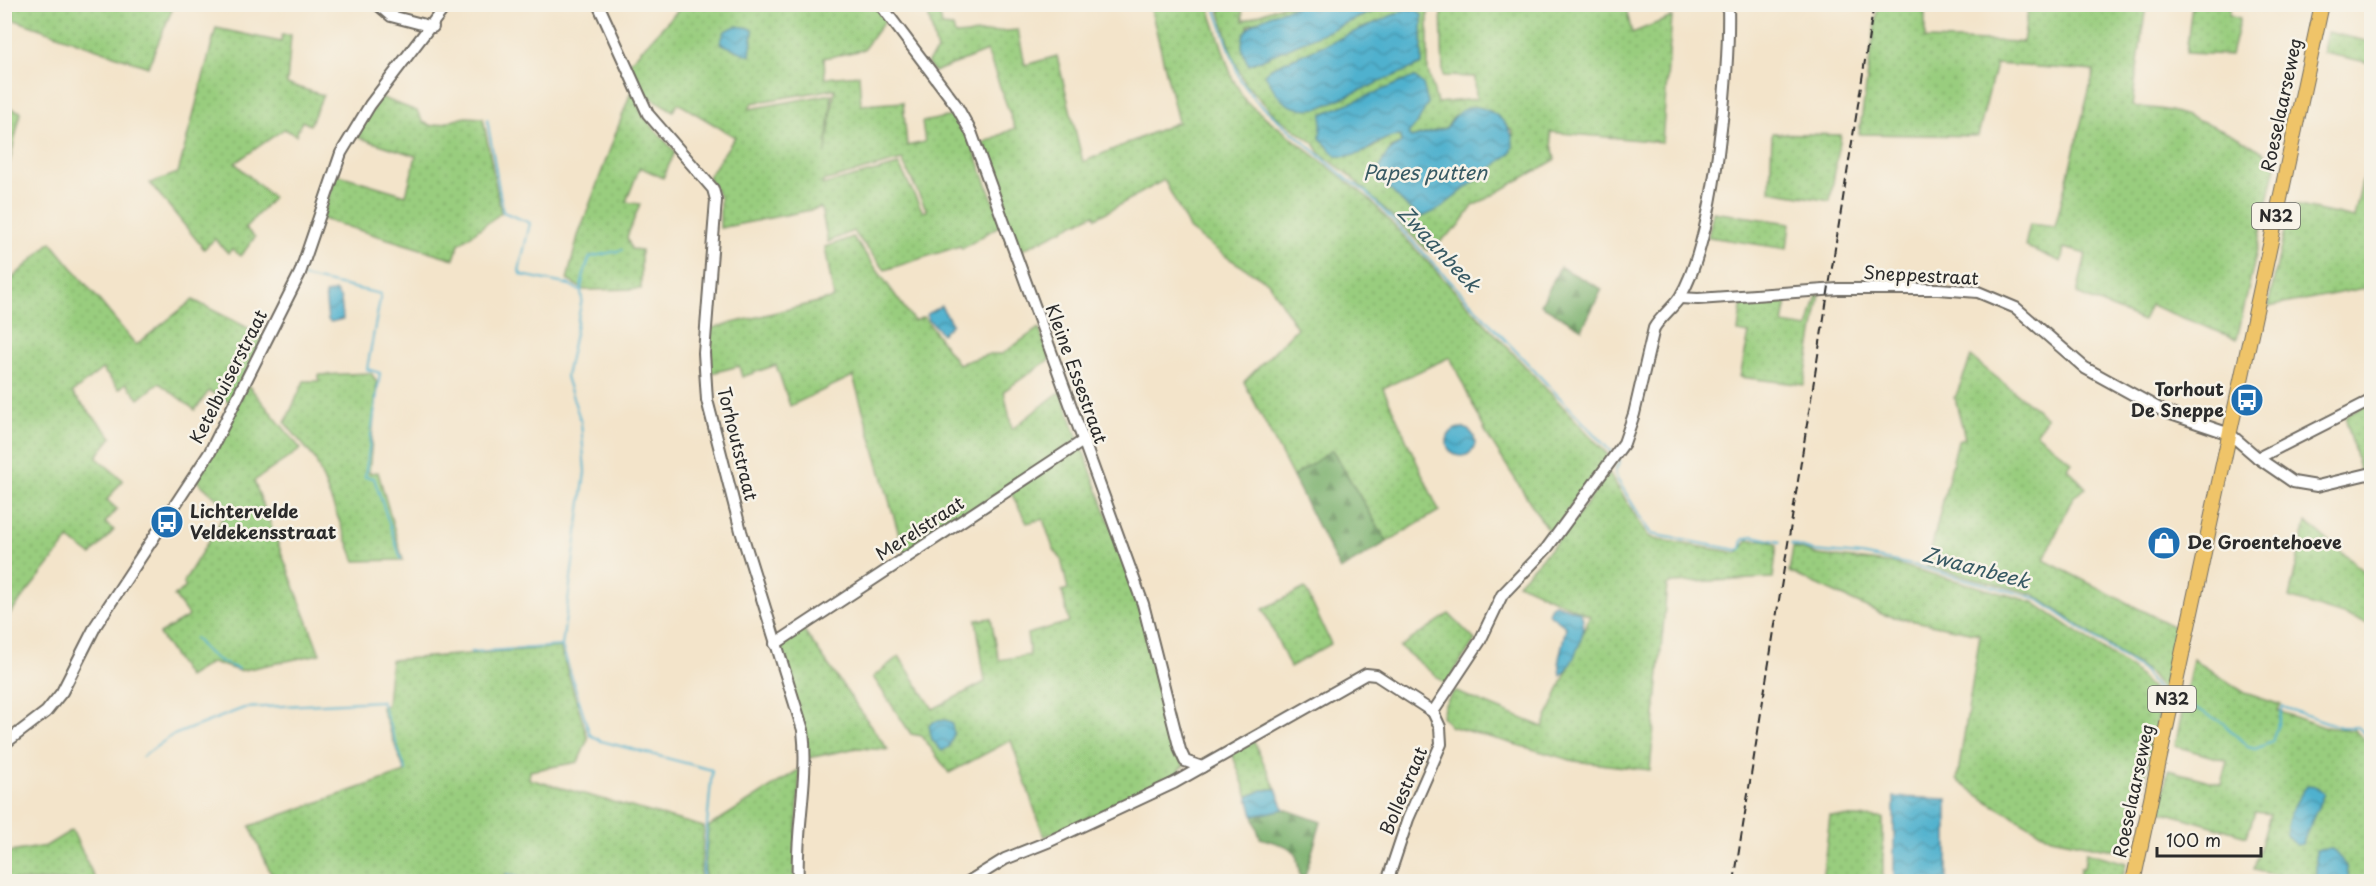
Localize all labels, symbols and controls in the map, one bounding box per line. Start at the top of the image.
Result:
street label: Roeselaarseweg [2253,35,2308,174]
water label: Papes putten [1363,157,1488,187]
water label: Zwaanbeek [1391,198,1489,299]
road number: N32 [2252,203,2300,229]
street label: Sneppestraat [1863,258,1980,291]
street label: Kleine Essestraat [1040,300,1115,447]
street label: Ketelbuiserstraat [182,304,273,448]
place label: Torhout De Sneppe [2131,375,2224,423]
bus stop icon: Torhout De Sneppe [2229,382,2265,418]
street label: Torhoutstraat [711,384,766,503]
street label: Merelstraat [870,489,969,567]
place label: Lichtervelde Veldekensstraat [190,497,337,545]
bus stop icon: Lichtervelde Veldekensstraat [149,504,185,540]
shop icon: De Groentehoeve [2146,525,2182,561]
place label: De Groentehoeve [2187,528,2342,555]
water label: Zwaanbeek [1919,538,2034,596]
road number: N32 [2148,686,2196,712]
street label: Roeselaarseweg [2105,721,2160,860]
street label: Bollestraat [1372,742,1433,839]
scale bar [2157,820,2260,858]
text: 100 m [2166,826,2221,853]

